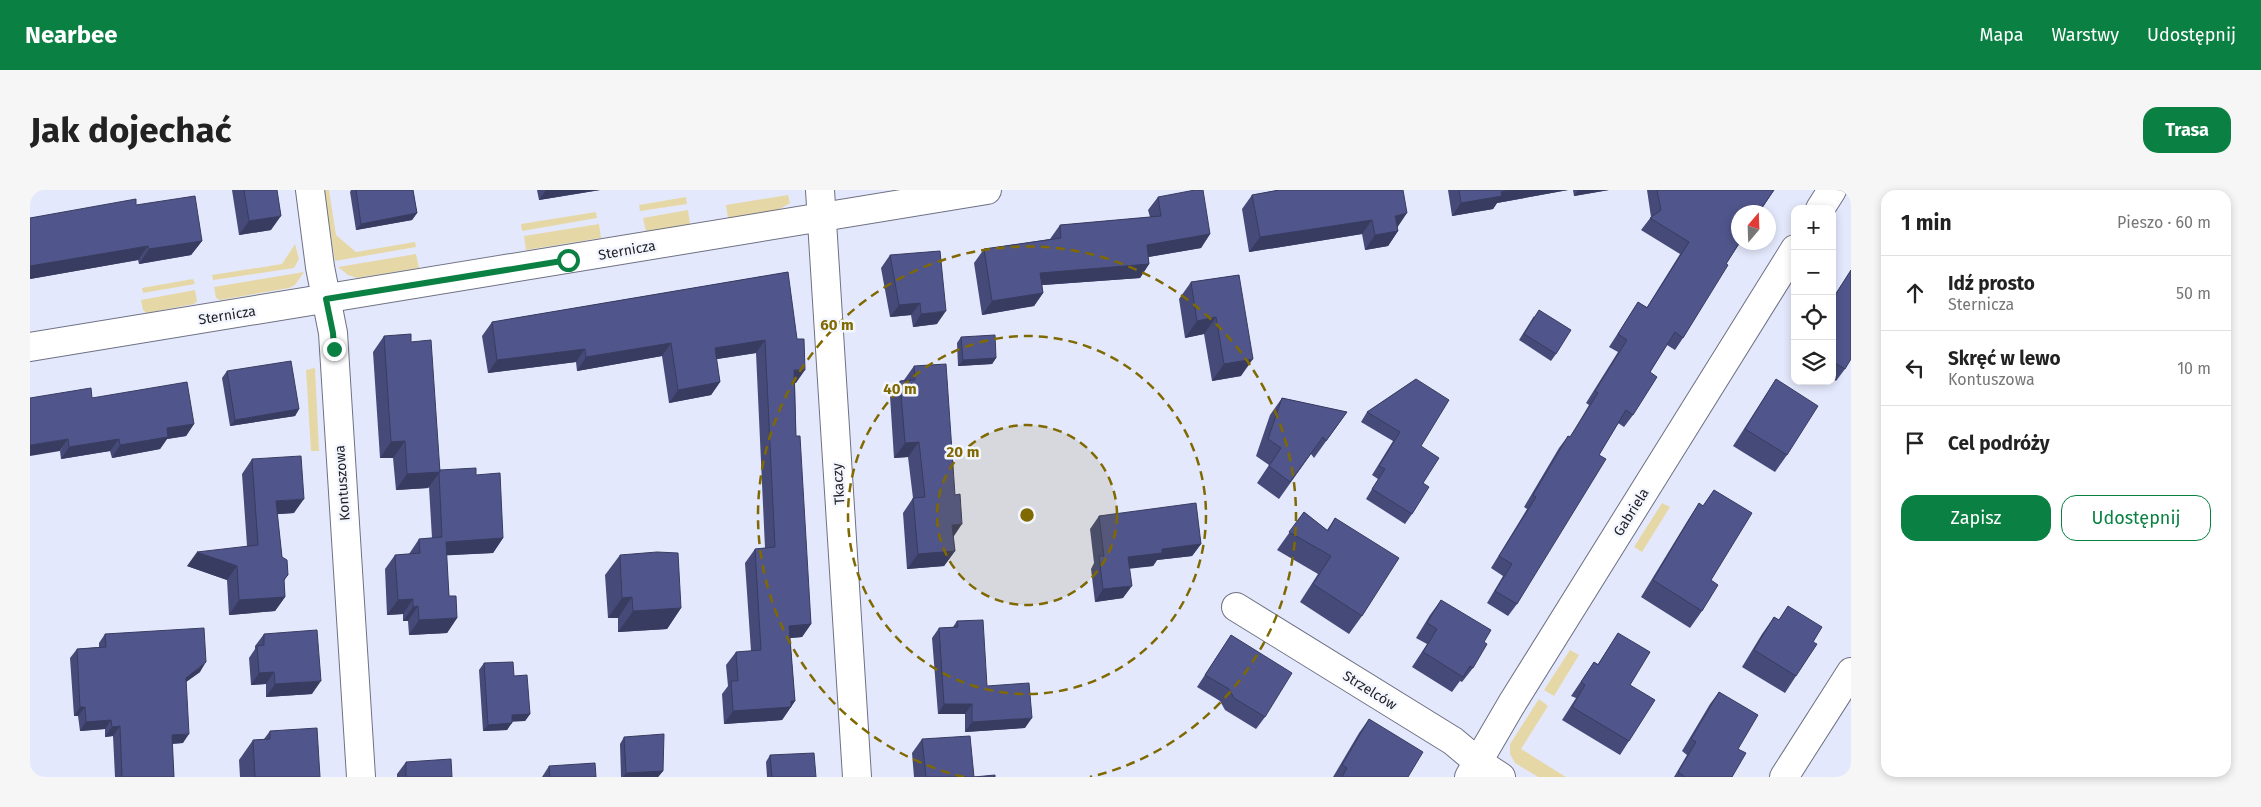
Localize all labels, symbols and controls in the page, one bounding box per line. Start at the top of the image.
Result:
text: Nearbee [25,21,118,49]
text: Mapa [1979,24,2024,46]
text: Warstwy [2052,24,2119,46]
text: Udostępnij [2147,24,2236,46]
button: Trasa [2143,107,2231,153]
text: Jak dojechać [30,109,231,151]
north arrow [1731,205,1776,250]
map controls [1791,205,1836,385]
button: + [1791,205,1836,250]
text: 1 min [1901,210,1952,236]
text: Pieszo · 60 m [2117,213,2211,232]
street label: Sternicza [597,237,657,264]
route start [557,249,580,272]
button: − [1791,250,1836,295]
text: Idź prosto [1948,272,2035,295]
icon: ahead [1901,279,1929,307]
text: 50 m [2176,284,2211,303]
button: locate [1791,295,1836,340]
text: Sternicza [1948,295,2014,314]
street label: Sternicza [197,303,257,328]
text: 60 m [820,316,854,334]
route end [323,338,346,361]
button: layers [1791,340,1836,385]
text: Skręć w lewo [1948,347,2061,370]
icon: left [1901,354,1929,382]
text: 10 m [2177,359,2211,378]
text: Kontuszowa [1948,370,2035,389]
text: 40 m [883,380,917,398]
icon: arrive [1901,429,1929,457]
text: Cel podróży [1948,432,2050,455]
text: 20 m [947,443,979,461]
street label: Kontuszowa [331,445,354,521]
street label: Tkaczy [829,463,848,505]
street label: Gabriela [1610,485,1653,539]
button: Zapisz [1901,495,2051,541]
button: Udostępnij [2061,495,2211,541]
centre of rings [1018,506,1036,524]
street label: Strzelców [1340,667,1400,714]

